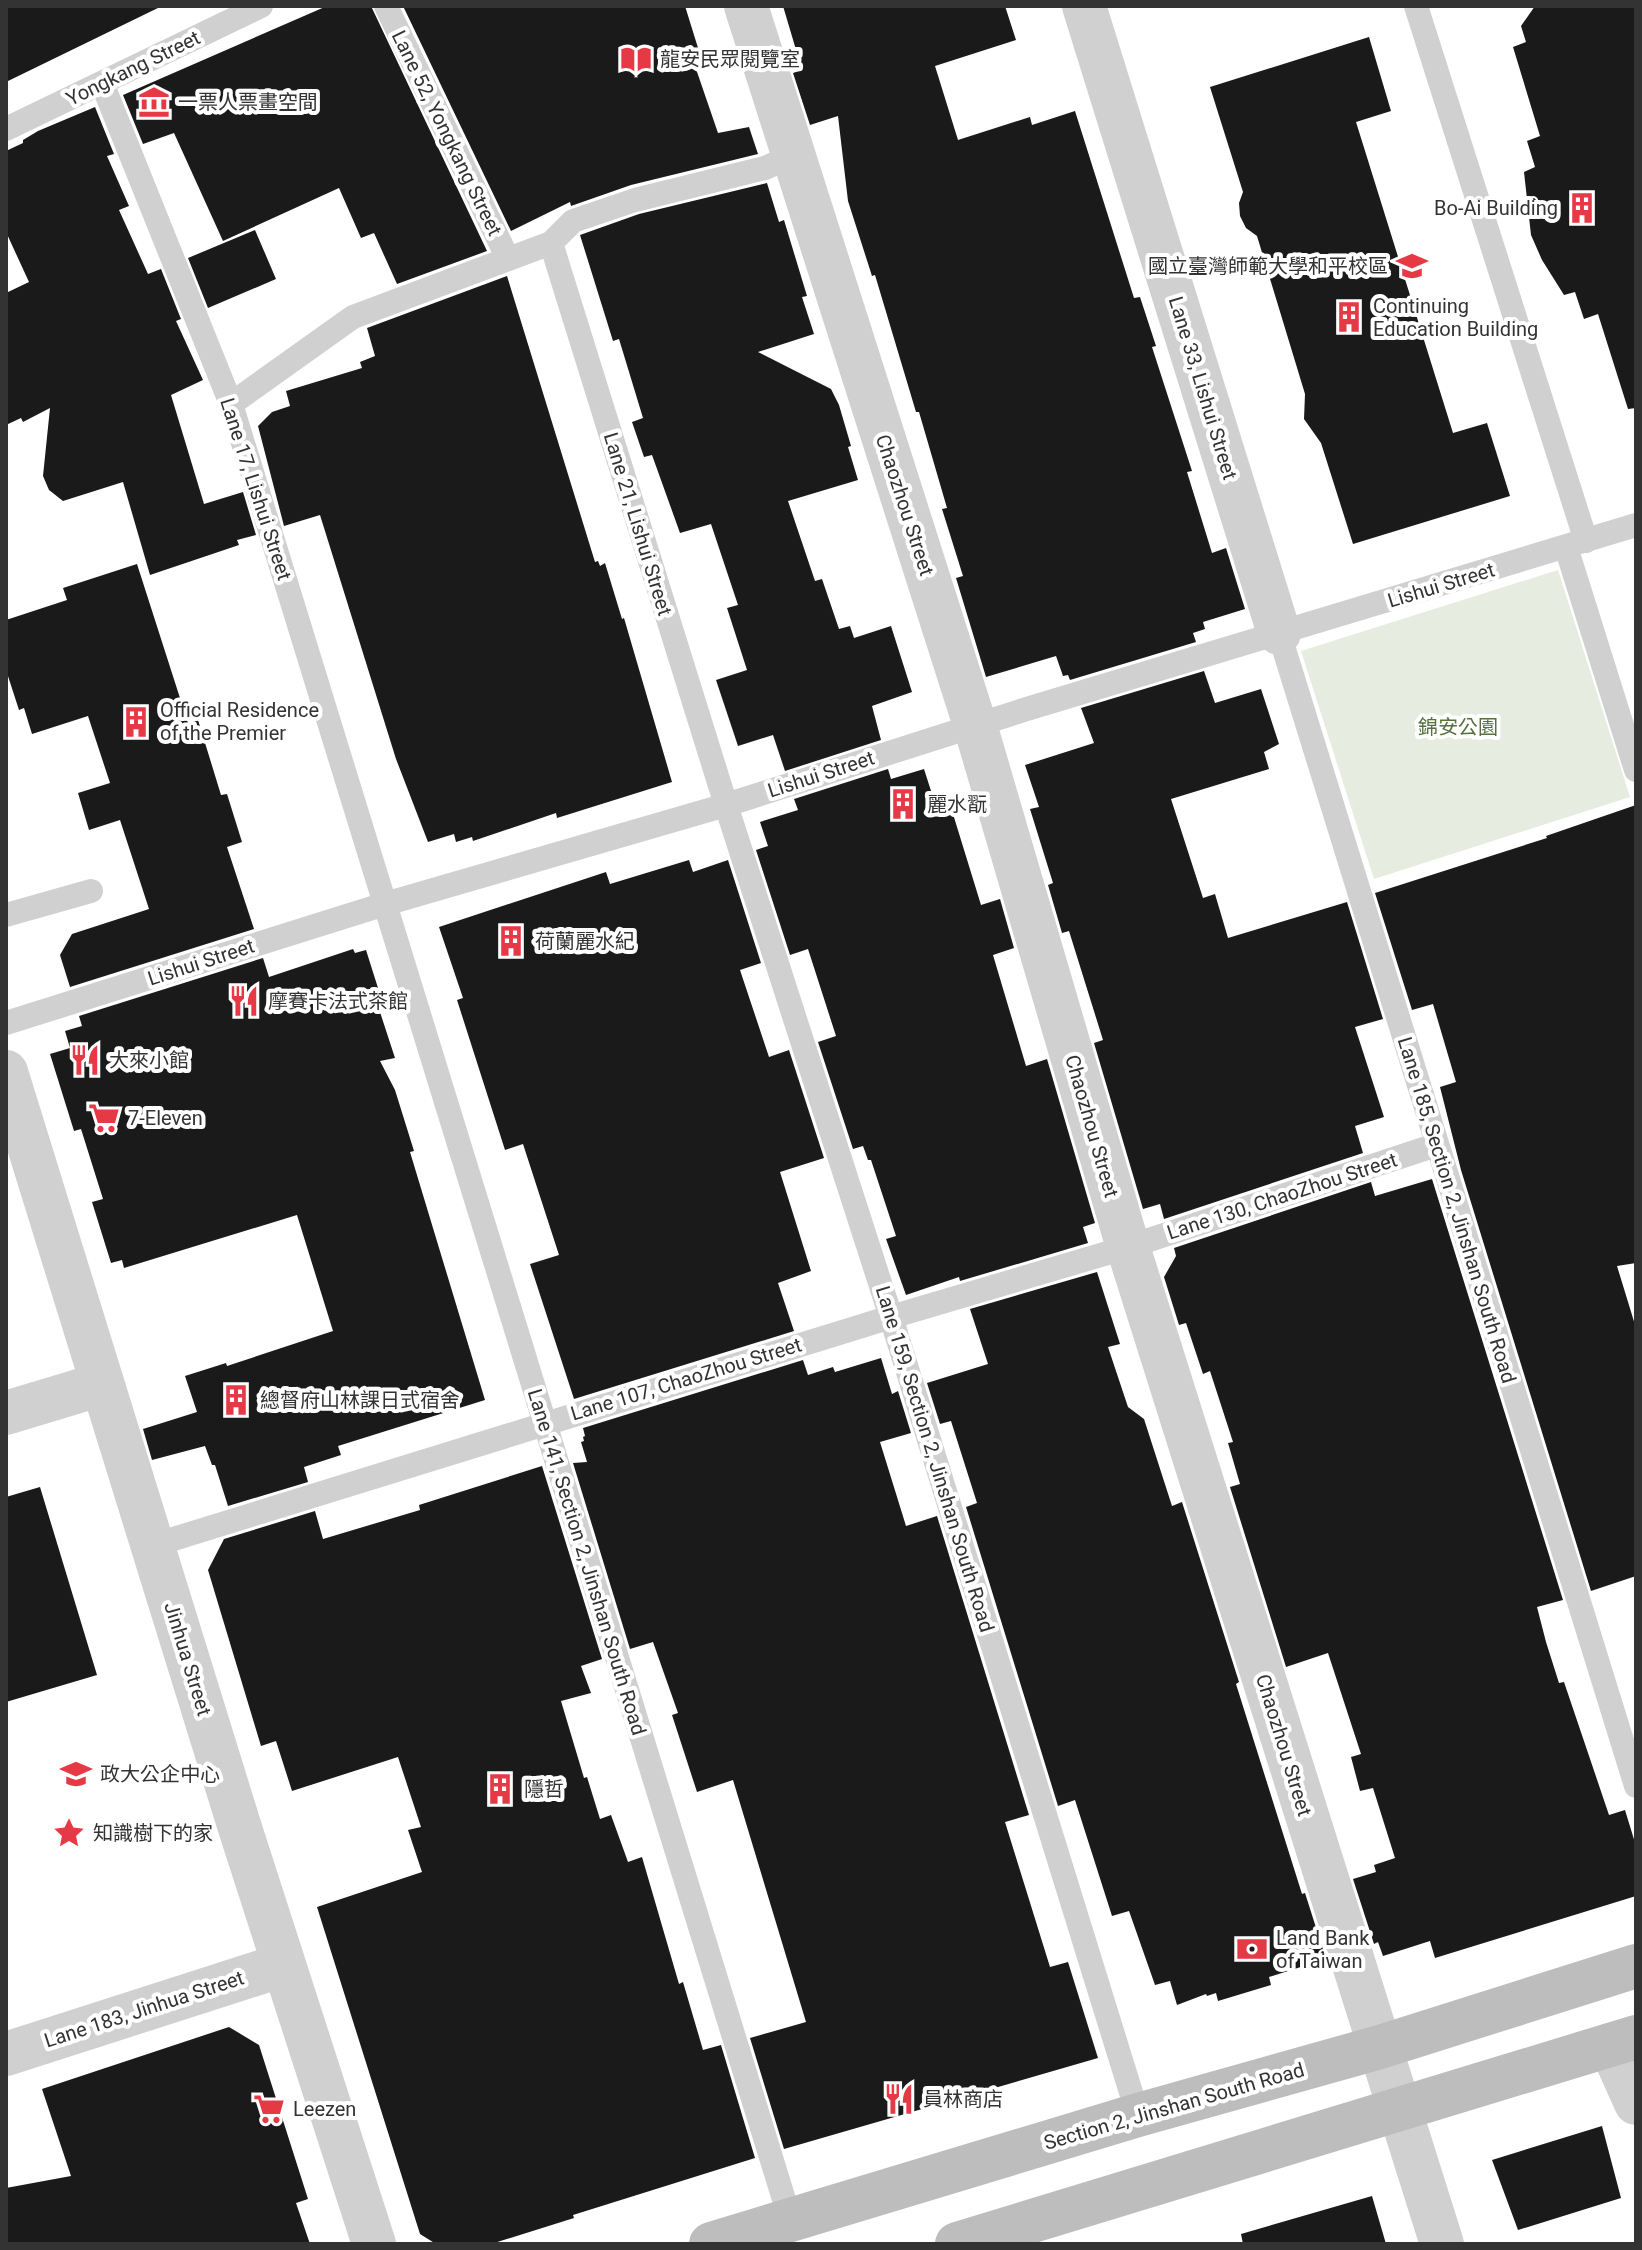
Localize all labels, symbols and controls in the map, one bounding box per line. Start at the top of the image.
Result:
street label: Yongkang Street [62,25,204,111]
street label: Lane 52, Yongkang Street [387,26,507,240]
library icon: 龍安民眾閱覽室 [619,42,653,76]
place label: 龍安民眾閱覽室 [660,47,800,71]
museum icon: 一票人票畫空間 [137,85,171,119]
place label: 一票人票畫空間 [178,90,318,114]
building icon: Bo-Ai Building [1565,191,1599,225]
place label: Bo-Ai Building [1434,196,1558,220]
school or university icon: 國立臺灣師範大學和平校區 [1395,249,1429,283]
place label: 國立臺灣師範大學和平校區 [1148,254,1388,278]
street label: Lane 33, Lishui Street [1164,294,1242,482]
place label: Continuing Education Building [1373,294,1538,341]
building icon: Continuing Education Building [1332,300,1366,334]
street label: Lane 17, Lishui Street [215,395,297,583]
street label: Lane 21, Lishui Street [599,430,677,618]
street label: Chaozhou Street [871,431,939,579]
street label: Lishui Street [1385,557,1497,613]
place label: Official Residence of the Premier [160,698,319,745]
building icon: Official Residence of the Premier [119,705,153,739]
park label: 錦安公園 [1418,715,1498,739]
street label: Lishui Street [765,745,877,803]
building icon: 麗水翫 [886,787,920,821]
place label: 麗水翫 [927,792,987,816]
building icon: 荷蘭麗水紀 [494,924,528,958]
place label: 荷蘭麗水紀 [535,929,635,953]
street label: Lishui Street [145,933,257,991]
restaurant icon: 摩賽卡法式茶館 [227,984,261,1018]
place label: 摩賽卡法式茶館 [268,989,408,1013]
street label: Lane 185, Section 2, Jinshan South Road [1393,1034,1521,1386]
restaurant icon: 大來小館 [68,1043,102,1077]
place label: 大來小館 [109,1048,189,1072]
street label: Chaozhou Street [1060,1052,1124,1200]
supermarket icon: 7-Eleven [87,1101,121,1135]
place label: 7-Eleven [128,1106,203,1130]
street label: Lane 130, ChaoZhou Street [1164,1147,1400,1245]
street label: Lane 159, Section 2, Jinshan South Road [871,1283,999,1635]
street label: Lane 107, ChaoZhou Street [568,1332,804,1426]
building icon: 總督府山林課日式宿舍 [219,1383,253,1417]
street label: Lane 141, Section 2, Jinshan South Road [523,1386,651,1738]
place label: 總督府山林課日式宿舍 [260,1388,460,1412]
street label: Jinhua Street [159,1599,217,1719]
street label: Chaozhou Street [1251,1671,1317,1819]
school or university icon: 政大公企中心 [59,1757,93,1791]
place label: 政大公企中心 [100,1762,220,1786]
building icon: 隱哲 [483,1772,517,1806]
place label: 隱哲 [524,1777,564,1801]
place icon: 知識樹下的家 [52,1816,86,1850]
place label: 知識樹下的家 [93,1821,213,1845]
place label: Land Bank of Taiwan [1276,1926,1370,1973]
bank icon: Land Bank of Taiwan [1235,1932,1269,1966]
street label: Lane 183, Jinhua Street [41,1965,247,2053]
street label: Section 2, Jinshan South Road [1041,2057,1307,2155]
restaurant icon: 員林商店 [882,2082,916,2116]
place label: 員林商店 [923,2087,1003,2111]
supermarket icon: Leezen [252,2092,286,2126]
place label: Leezen [293,2097,356,2121]

